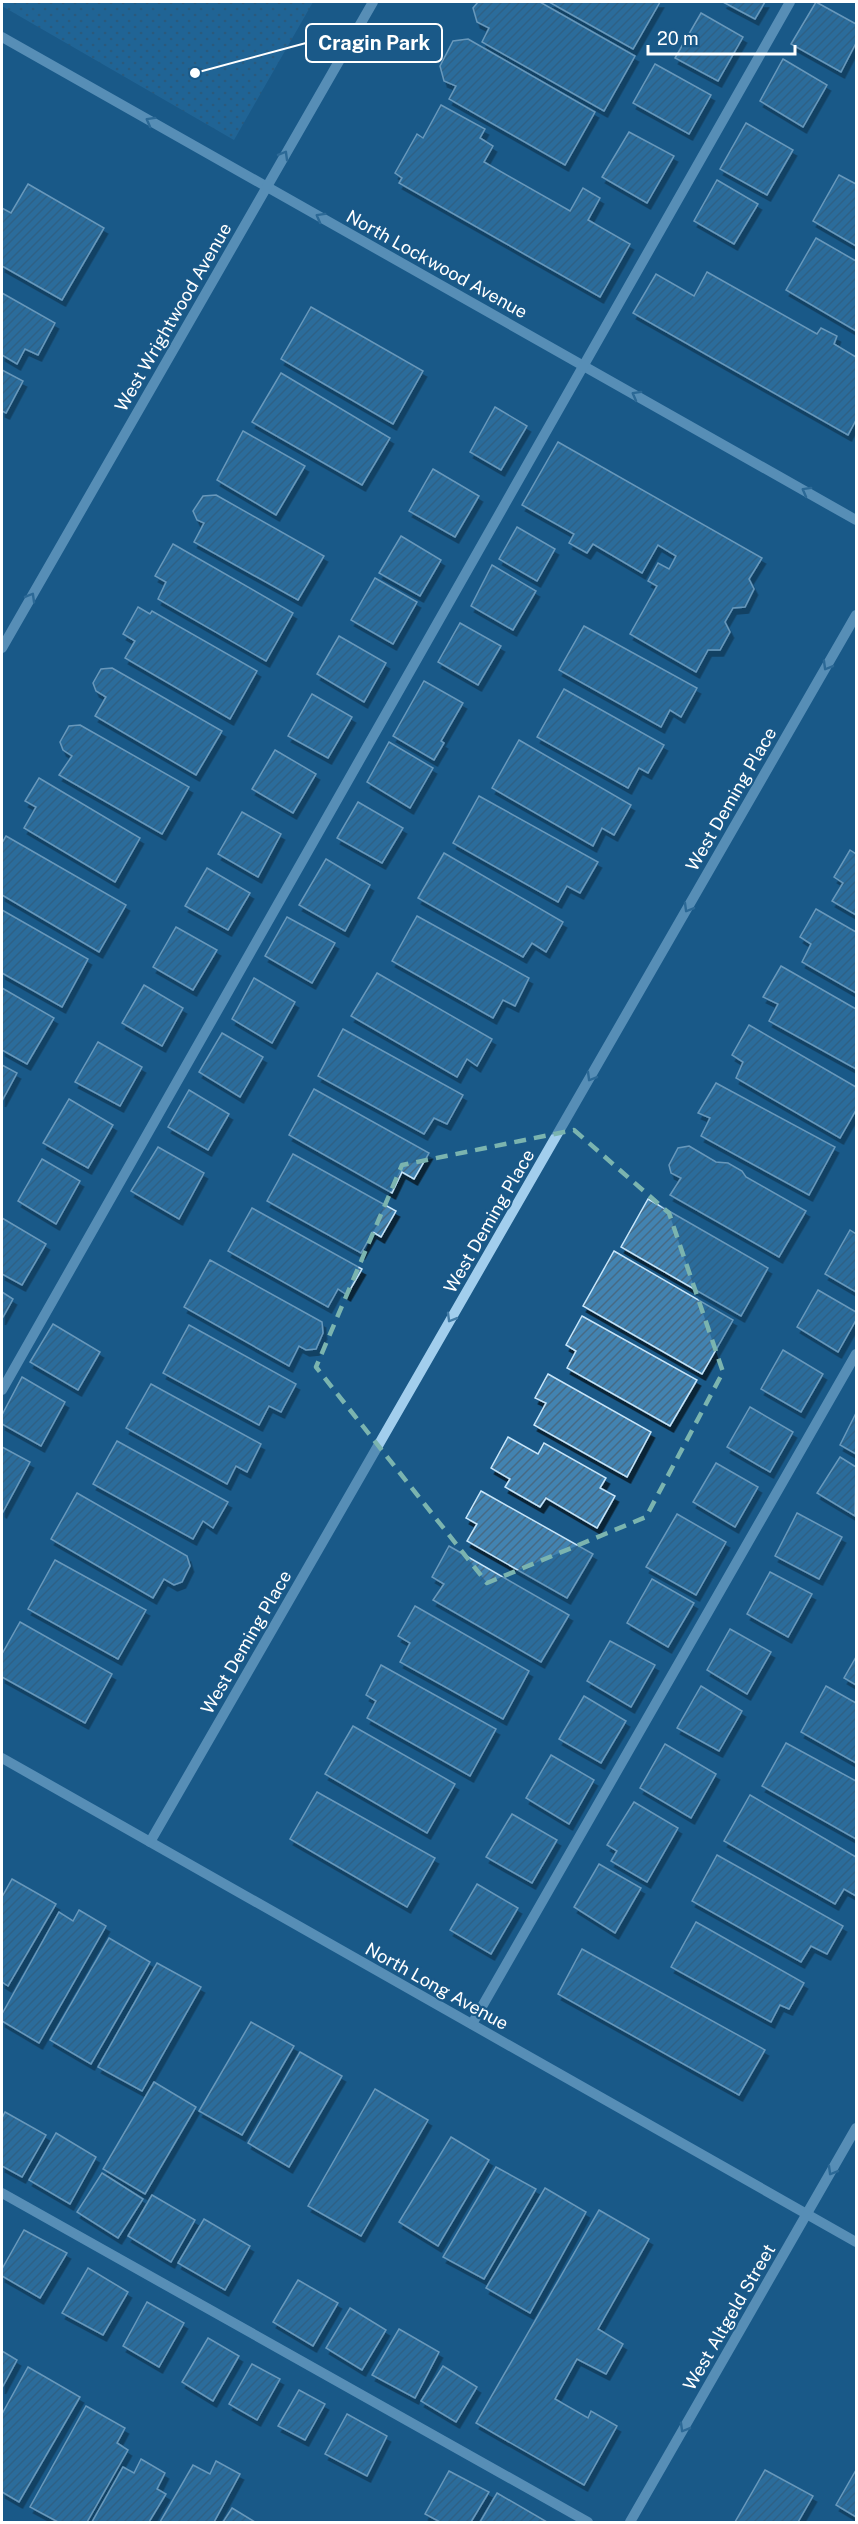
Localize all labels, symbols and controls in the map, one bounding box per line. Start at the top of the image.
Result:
scale bar [648,18,795,56]
callout: Cragin Park [306,24,442,62]
text: 20 m [657,28,699,49]
text: Cragin Park [318,31,430,55]
one-way arrow [146,117,156,128]
one-way arrow [277,151,289,161]
street label: North Lockwood Avenue [343,205,531,323]
one-way arrow [316,213,326,224]
street label: West Wrightwood Avenue [110,219,236,415]
one-way arrow [632,391,642,403]
one-way arrow [801,487,812,499]
one-way arrow [23,593,35,604]
one-way arrow [823,660,835,670]
street label: West Deming Place [681,723,781,875]
one-way arrow [684,902,695,912]
one-way arrow [586,1071,598,1081]
street label: West Deming Place [439,1145,539,1297]
one-way arrow [447,1312,459,1323]
street label: West Deming Place [196,1566,296,1718]
street label: North Long Avenue [362,1938,512,2034]
one-way arrow [827,2165,839,2175]
street label: West Altgeld Street [679,2240,779,2394]
one-way arrow [680,2422,691,2433]

